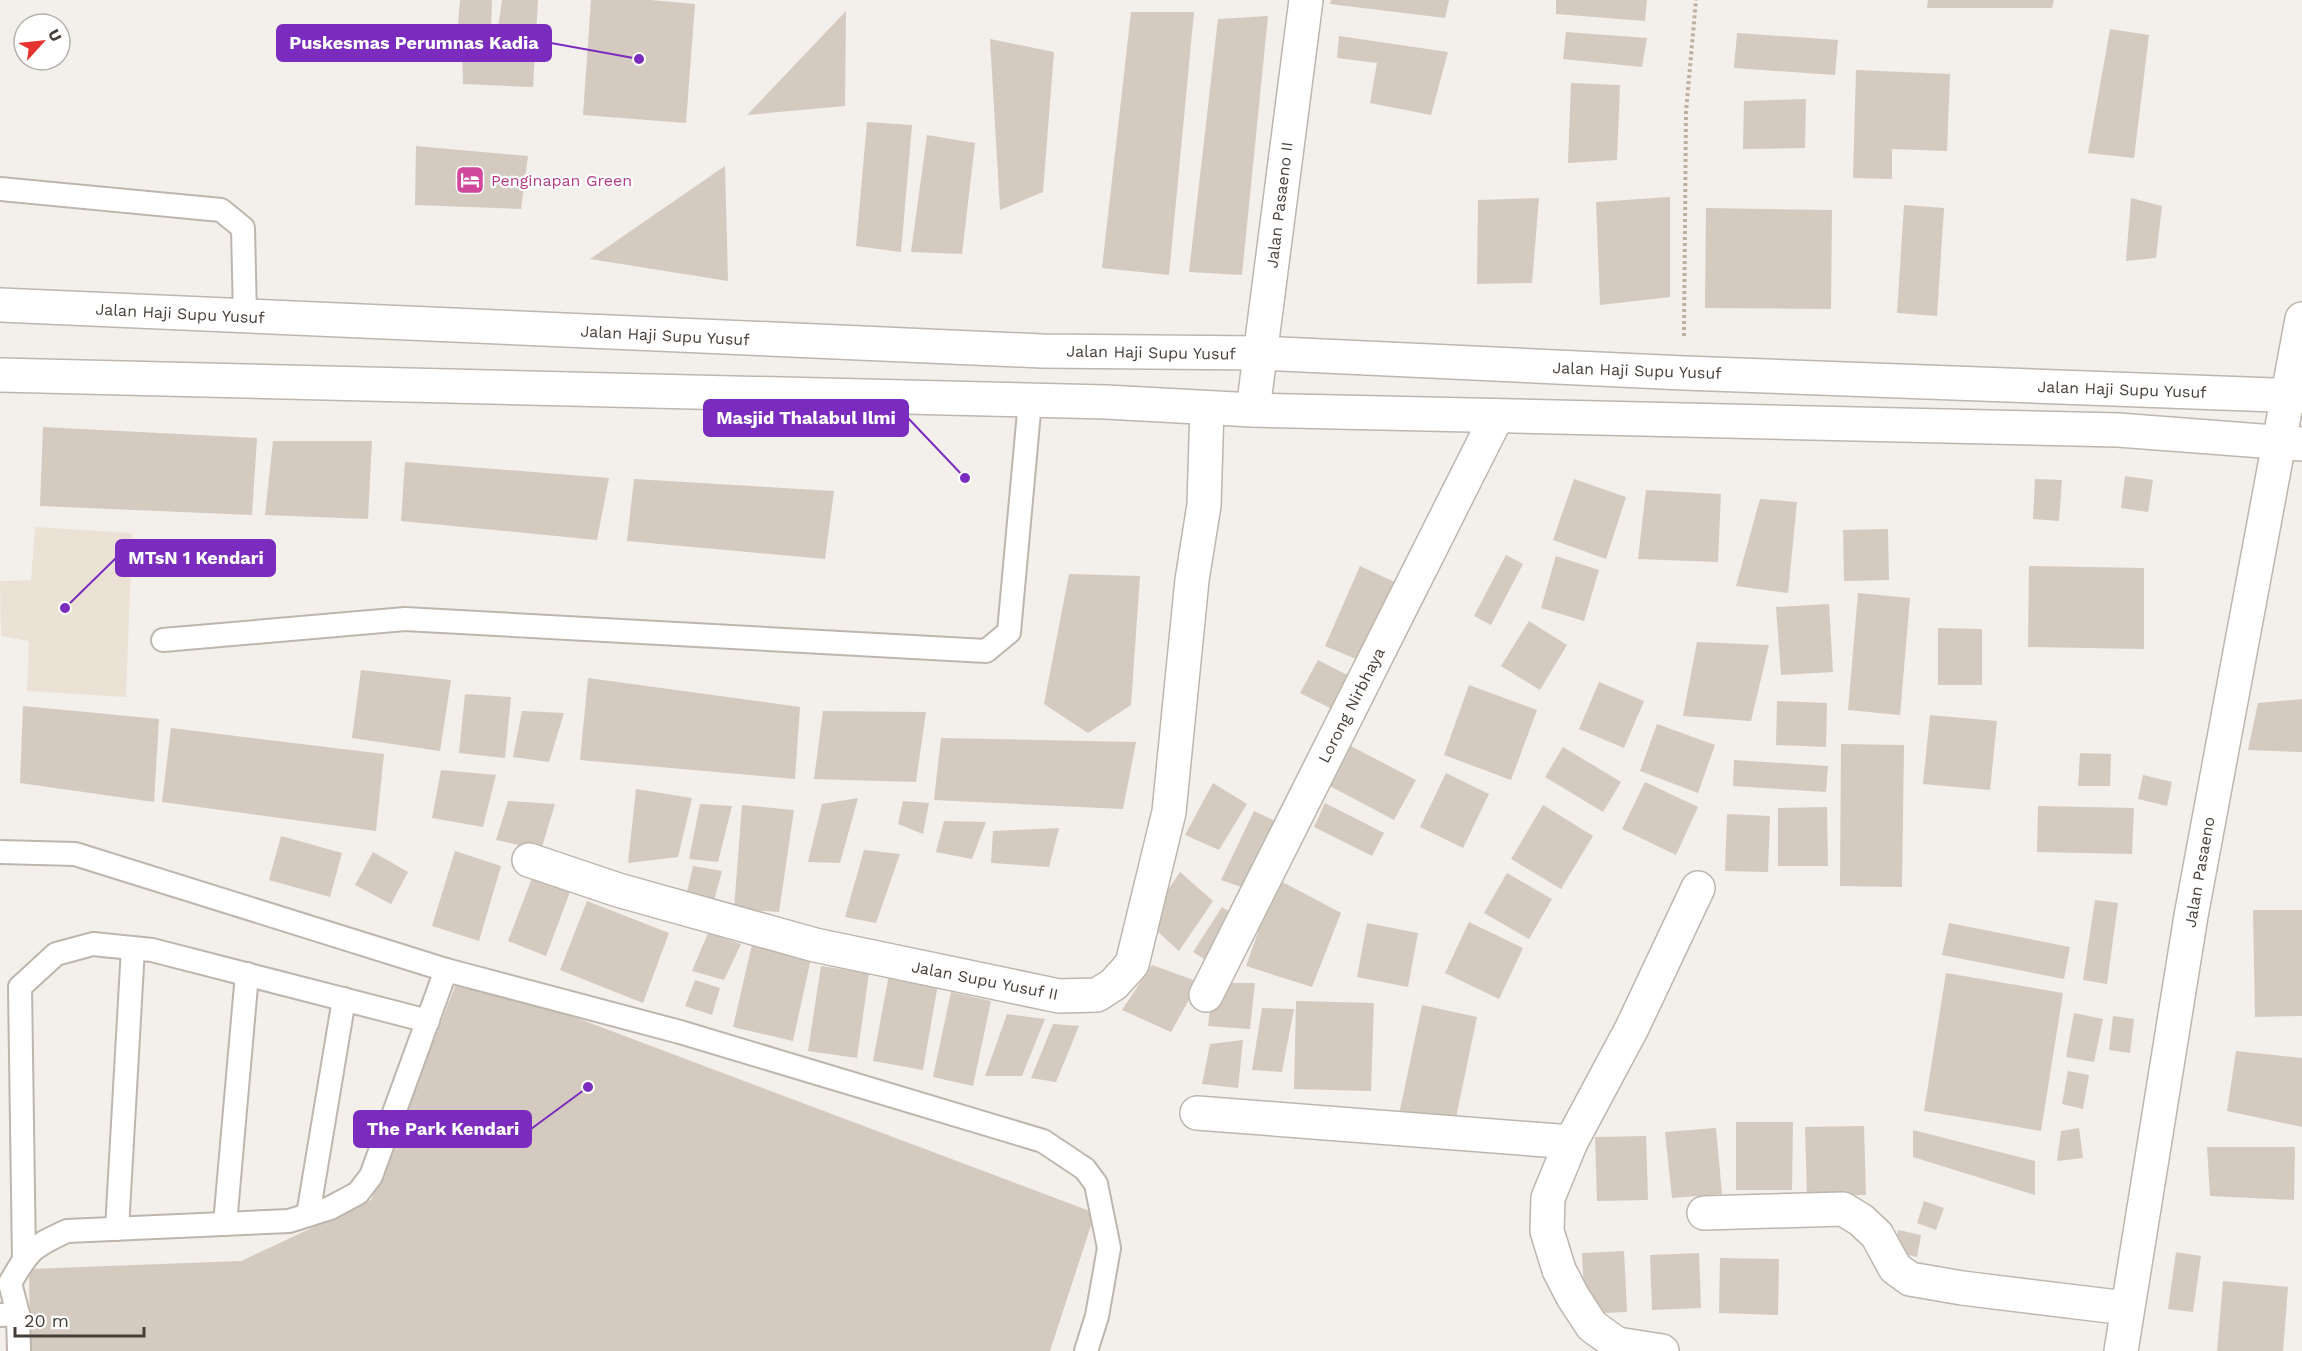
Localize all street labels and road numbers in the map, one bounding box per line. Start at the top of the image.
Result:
street label: Jalan Pasaeno II [1262,141,1297,269]
street label: Jalan Haji Supu Yusuf [95,300,266,327]
street label: Jalan Haji Supu Yusuf [580,322,751,349]
street label: Jalan Haji Supu Yusuf [1066,342,1237,363]
street label: Jalan Haji Supu Yusuf [1552,358,1723,383]
street label: Jalan Haji Supu Yusuf [2037,377,2208,402]
street label: Lorong Nirbhaya [1314,644,1389,766]
street label: Jalan Pasaeno [2180,815,2219,929]
street label: Jalan Supu Yusuf II [910,957,1060,1004]

